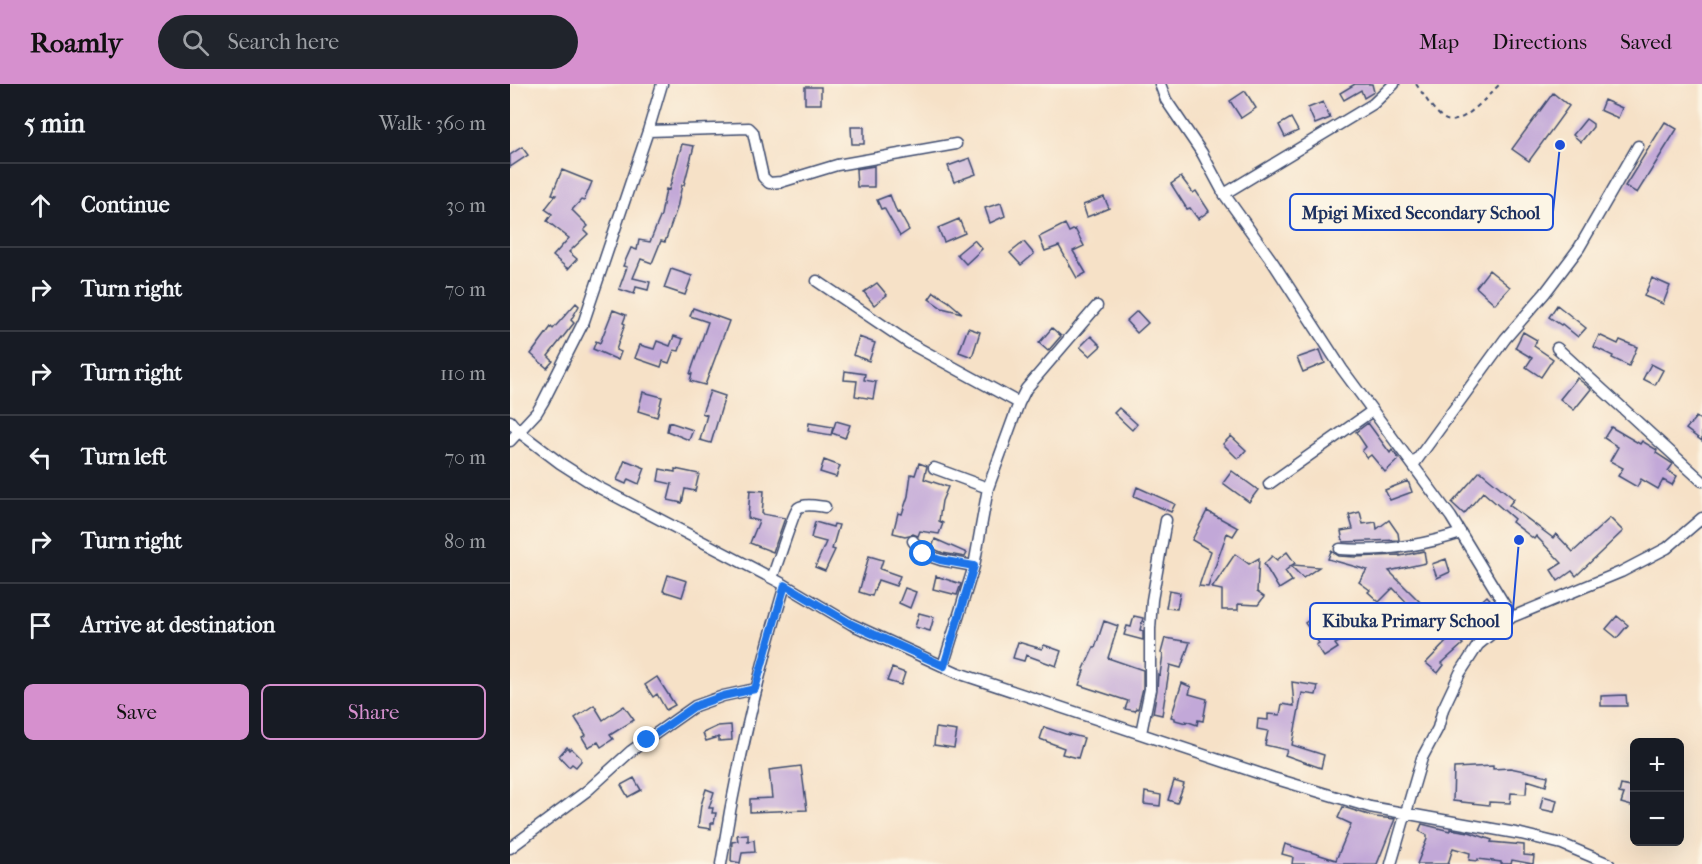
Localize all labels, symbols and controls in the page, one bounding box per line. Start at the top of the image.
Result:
search box [158,15,578,69]
text: Roamly [30,26,122,59]
icon: search [179,26,212,59]
text: Search here [227,29,339,55]
text: Map [1419,30,1459,54]
text: Directions [1492,30,1587,54]
text: Saved [1620,30,1672,54]
text: 5 min [24,108,85,139]
text: Walk · 360 m [379,112,486,135]
icon: ahead [24,189,57,222]
text: Continue [81,192,170,218]
text: 30 m [446,194,486,217]
callout: Mpigi Mixed Secondary School [1290,194,1553,230]
text: Mpigi Mixed Secondary School [1301,203,1541,224]
icon: right [24,273,57,306]
text: Turn right [81,276,182,302]
text: 70 m [444,278,486,301]
icon: right [24,357,57,390]
text: Turn right [81,360,182,386]
text: 110 m [440,362,486,385]
icon: left [24,441,57,474]
text: Turn left [81,444,167,470]
text: 70 m [444,446,486,469]
icon: right [24,525,57,558]
text: Turn right [81,528,182,554]
text: 80 m [444,530,486,553]
route start [909,540,935,566]
callout: Kibuka Primary School [1310,603,1512,639]
icon: arrive [24,609,57,642]
text: Kibuka Primary School [1322,611,1501,632]
text: Arrive at destination [81,612,275,638]
button: Save [24,684,249,740]
button: Share [261,684,486,740]
route end [633,726,659,752]
map controls [1630,738,1684,846]
button: + [1630,738,1684,792]
button: − [1630,792,1684,846]

